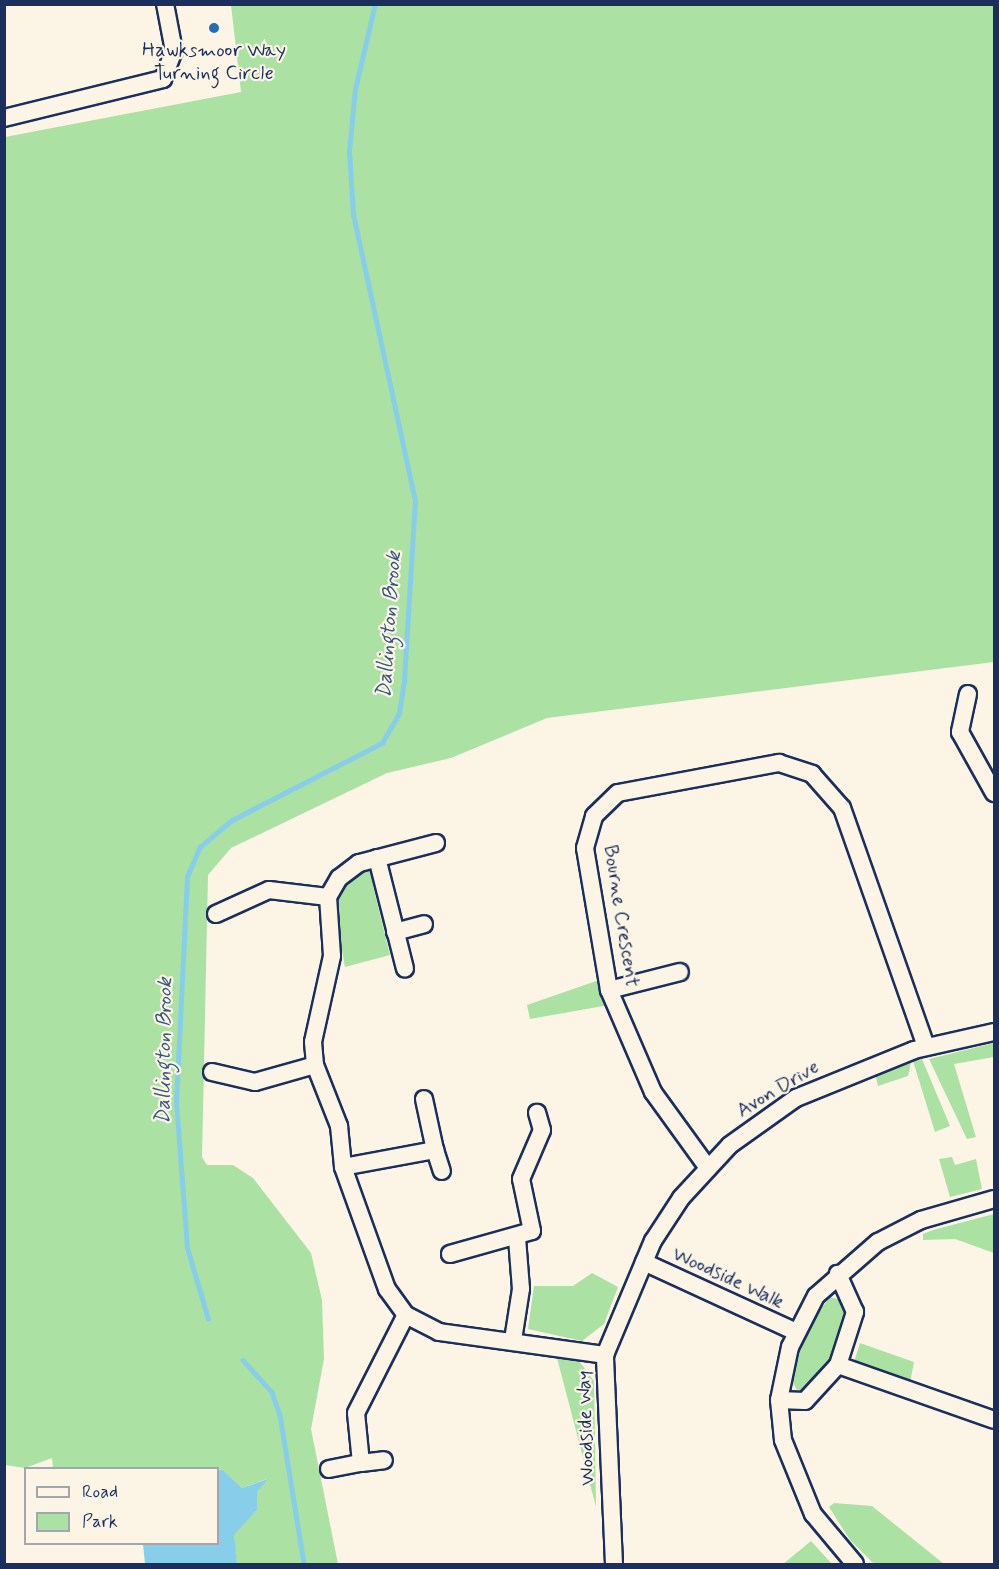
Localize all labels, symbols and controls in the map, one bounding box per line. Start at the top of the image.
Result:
marker: Hawksmoor Way Turning Circle [207,21,221,35]
place label: Hawksmoor Way Turning Circle [142,38,286,85]
water label: Dallington Brook [371,551,407,699]
street label: Bourne Crescent [598,843,644,989]
water label: Dallington Brook [150,977,178,1125]
street label: Avon Drive [733,1055,823,1123]
street label: Woodside Walk [667,1241,789,1315]
street label: Woodside Way [572,1368,600,1488]
legend [24,1467,219,1545]
text: Road [82,1480,118,1504]
text: Park [82,1510,118,1534]

